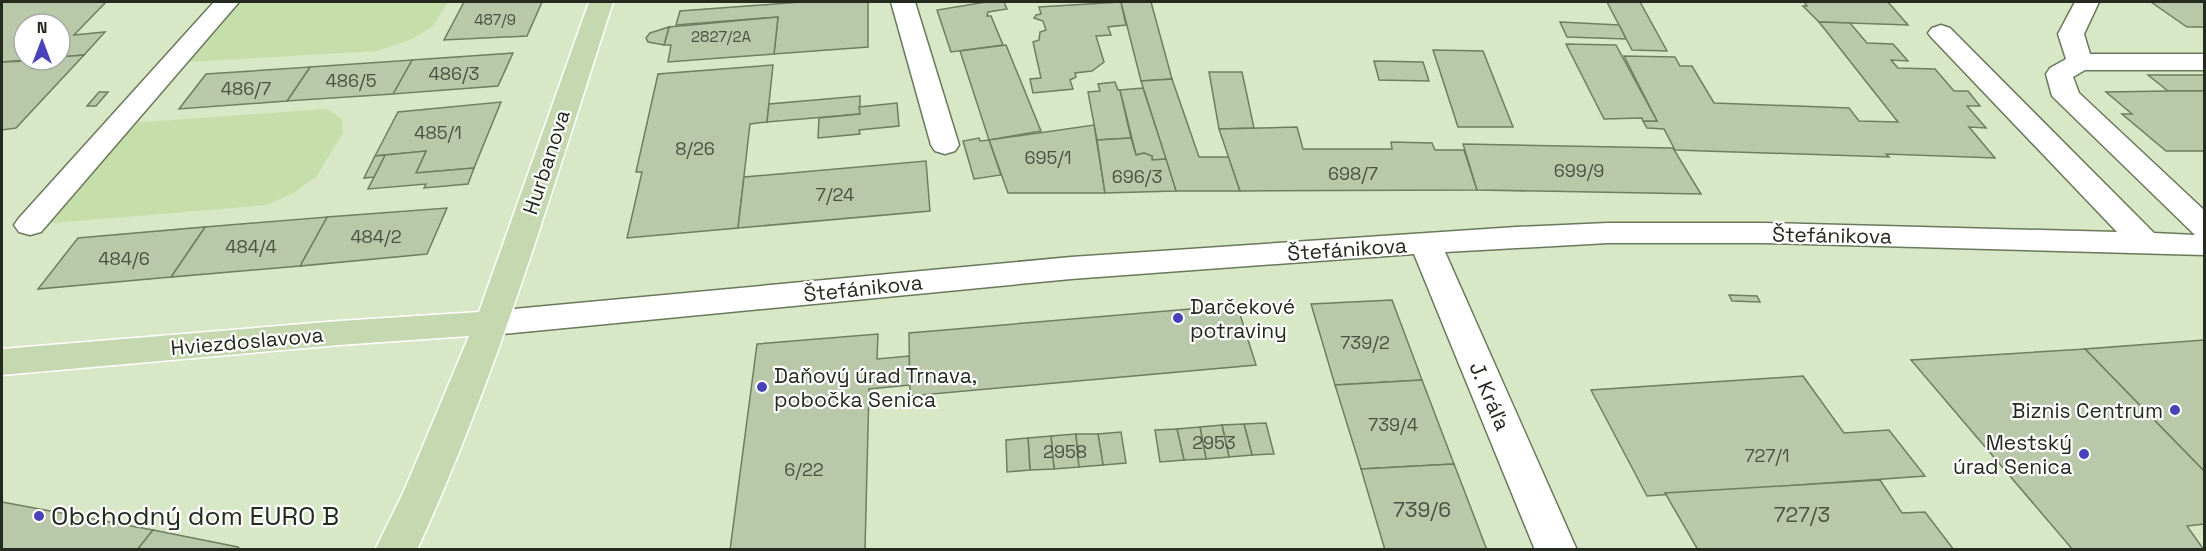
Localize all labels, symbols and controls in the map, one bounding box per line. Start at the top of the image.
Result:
house number: 487/9 [474,10,516,29]
north arrow [12,12,72,72]
text: N [37,17,47,38]
house number: 2827/2A [691,27,751,46]
house number: 486/3 [428,62,480,85]
house number: 486/5 [326,69,376,92]
house number: 486/7 [221,77,271,100]
street label: Hurbanova [516,106,576,218]
house number: 485/1 [414,121,462,144]
house number: 8/26 [675,137,715,160]
house number: 695/1 [1025,146,1072,169]
house number: 699/9 [1554,159,1604,182]
house number: 698/7 [1328,162,1378,185]
house number: 696/3 [1112,165,1162,188]
house number: 7/24 [816,183,854,206]
street label: Štefánikova [1772,220,1892,250]
house number: 484/2 [350,225,402,248]
street label: Štefánikova [1286,231,1408,267]
house number: 484/4 [225,235,277,258]
house number: 484/6 [98,247,150,270]
street label: Štefánikova [802,268,924,308]
place label: Darčekové potraviny [1190,293,1295,344]
marker: Darčekové potraviny [1171,311,1185,325]
street label: Hviezdoslavova [169,321,325,361]
house number: 739/2 [1340,331,1390,354]
street label: J. Kráľa [1463,357,1517,435]
place label: Daňový úrad Trnava, pobočka Senica [774,362,977,413]
marker: Daňový úrad Trnava, pobočka Senica [755,380,769,394]
place label: Biznis Centrum [2012,397,2163,424]
marker: Biznis Centrum [2168,403,2182,417]
house number: 739/4 [1368,413,1418,436]
place label: Mestský úrad Senica [1953,429,2072,480]
house number: 2953 [1192,431,1236,454]
house number: 2958 [1043,440,1087,463]
house number: 727/1 [1744,444,1790,467]
marker: Mestský úrad Senica [2077,447,2091,461]
house number: 6/22 [784,458,824,481]
house number: 739/6 [1393,496,1451,523]
place label: Obchodný dom EURO B [51,499,339,533]
house number: 727/3 [1774,501,1830,528]
marker: Obchodný dom EURO B [32,509,46,523]

